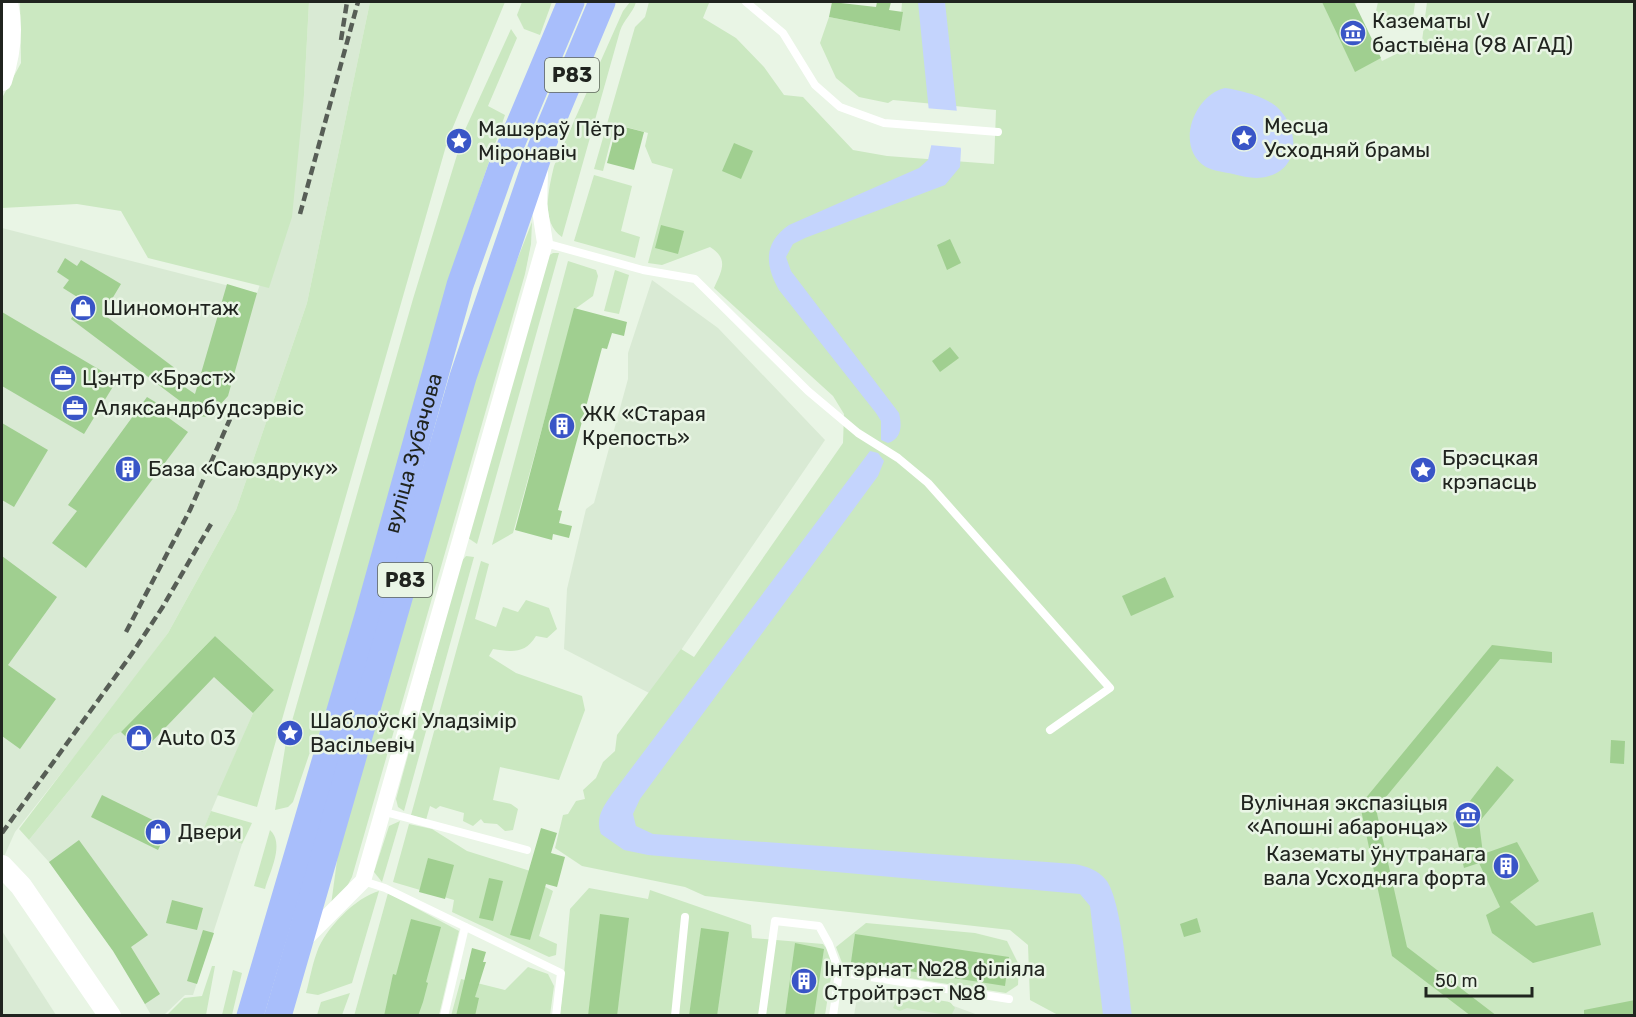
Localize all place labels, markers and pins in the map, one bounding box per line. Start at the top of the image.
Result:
place label: Казематы V бастыёна (98 АГАД) [1372,8,1573,57]
museum icon: Казематы V бастыёна (98 АГАД) [1338,18,1368,48]
place label: Месца Усходняй брамы [1264,113,1430,162]
place label: Машэраў Пётр Міронавіч [478,116,625,165]
place icon: Месца Усходняй брамы [1229,123,1259,153]
place icon: Машэраў Пётр Міронавіч [444,126,474,156]
shop icon: Шиномонтаж [68,293,98,323]
place label: Шиномонтаж [103,295,239,320]
office icon: Цэнтр «Брэст» [48,363,78,393]
place label: Цэнтр «Брэст» [82,365,236,390]
office icon: Аляксандрбудсэрвіс [60,393,90,423]
place label: Аляксандрбудсэрвіс [94,395,304,420]
place label: ЖК «Старая Крепость» [582,401,706,450]
building icon: ЖК «Старая Крепость» [547,411,577,441]
place label: Брэсцкая крэпасць [1442,445,1538,494]
building icon: База «Саюздруку» [113,454,143,484]
place icon: Брэсцкая крэпасць [1408,455,1438,485]
place label: База «Саюздруку» [148,456,338,481]
place label: Шаблоўскі Уладзімір Васільевіч [310,708,517,757]
place icon: Шаблоўскі Уладзімір Васільевіч [275,718,305,748]
shop icon: Auto 03 [124,723,154,753]
place label: Auto 03 [158,725,236,750]
place label: Вулічная экспазіцыя «Апошні абаронца» [1240,790,1448,839]
museum icon: Вулічная экспазіцыя «Апошні абаронца» [1453,800,1483,830]
shop icon: Двери [143,817,173,847]
place label: Двери [178,819,242,844]
place label: Казематы ўнутранага вала Усходняга форта [1263,841,1486,890]
building icon: Казематы ўнутранага вала Усходняга форта [1491,851,1521,881]
place label: Інтэрнат №28 фiлiяла Стройтрэст №8 [824,956,1045,1005]
building icon: Інтэрнат №28 фiлiяла Стройтрэст №8 [789,966,819,996]

